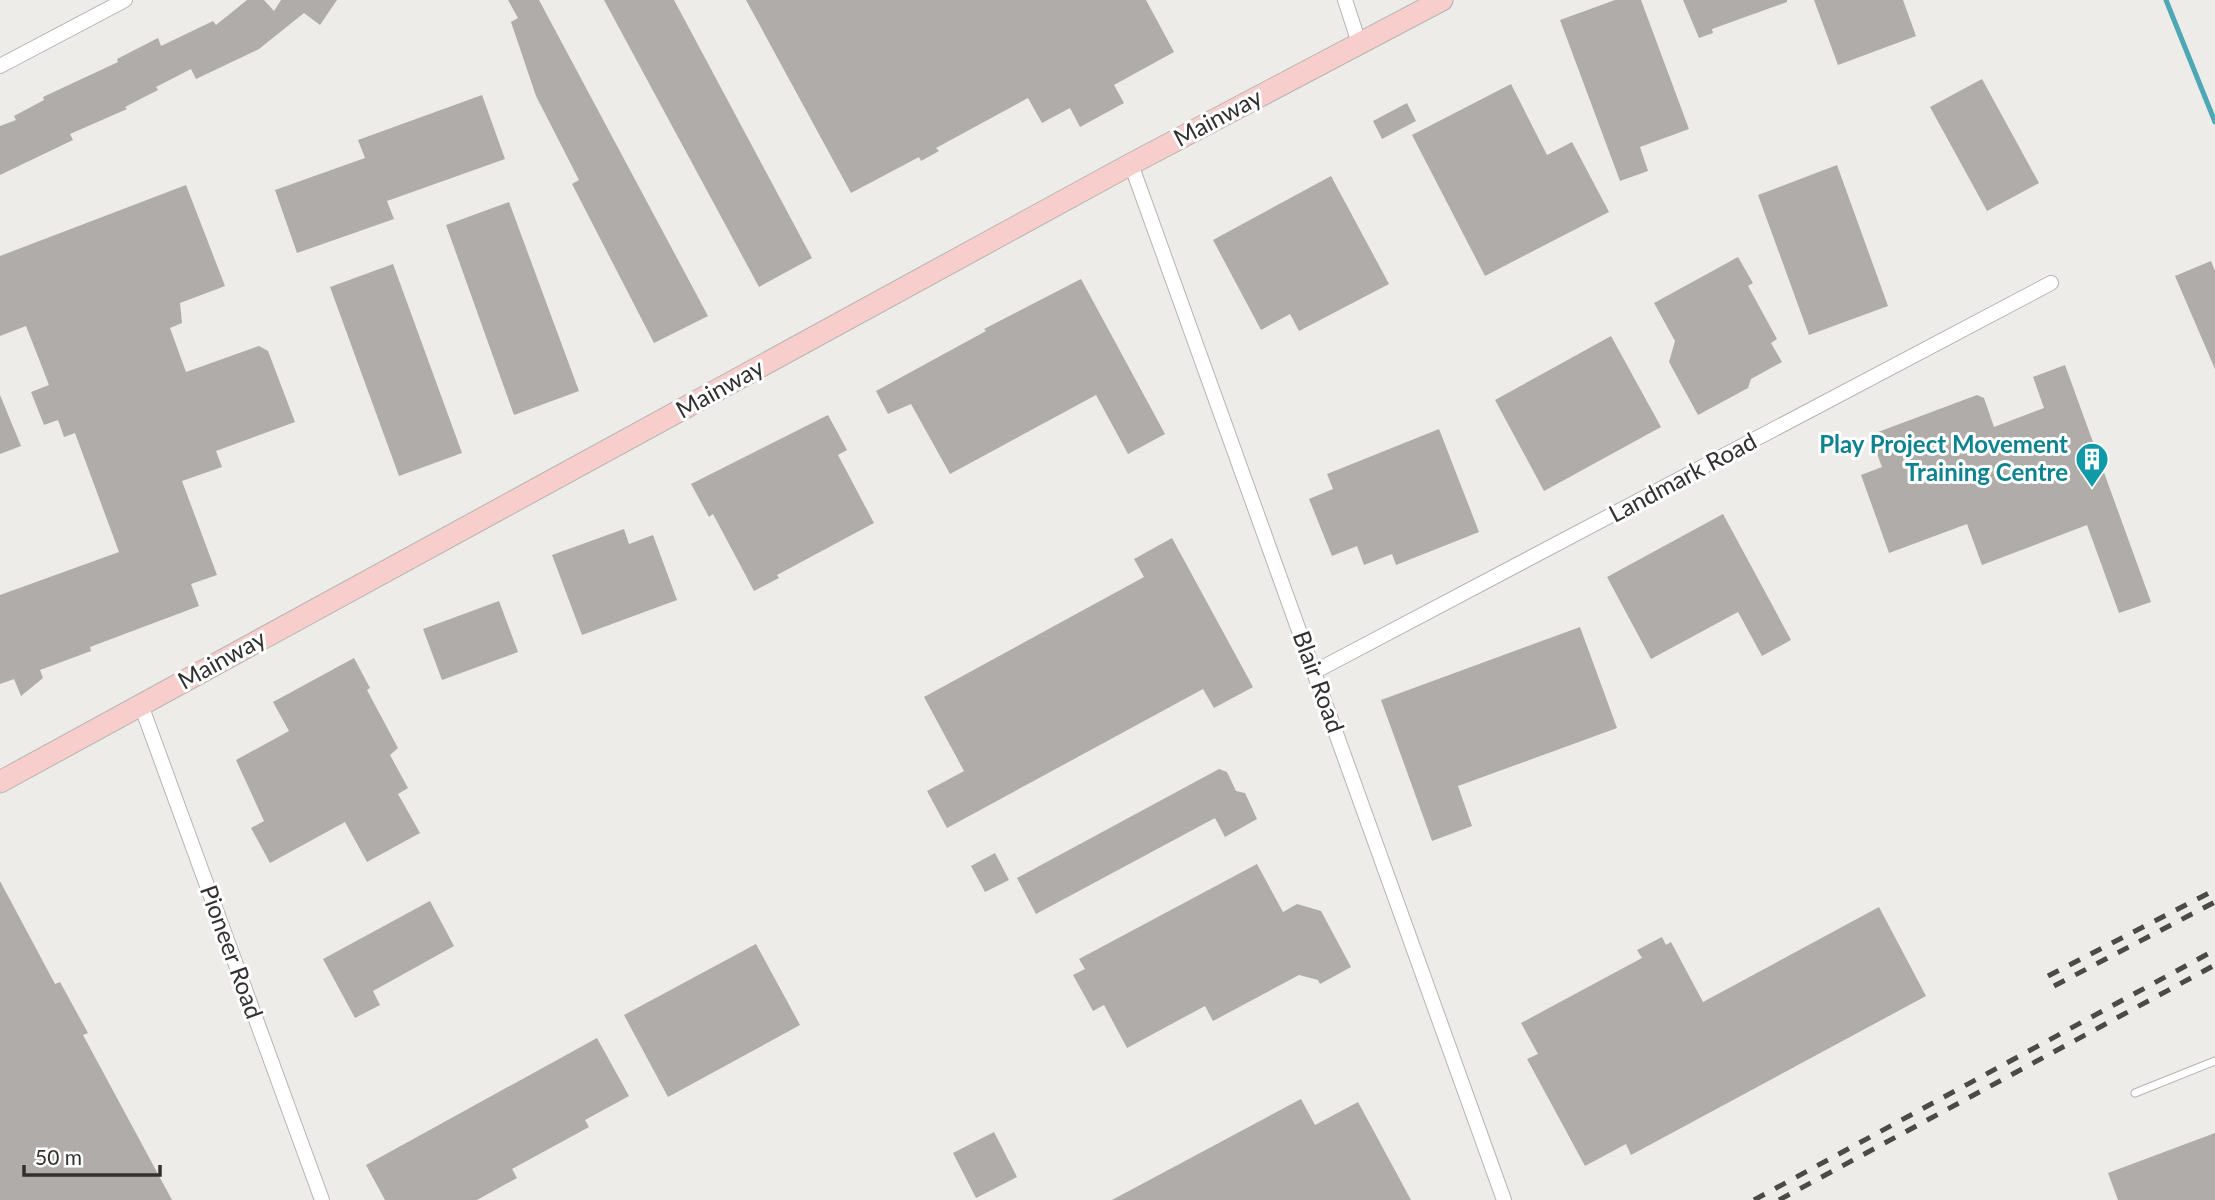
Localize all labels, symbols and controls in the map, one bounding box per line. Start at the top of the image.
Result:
street label: Mainway [1168,81,1267,152]
street label: Mainway [670,352,769,424]
street label: Landmark Road [1604,426,1761,528]
place label: Play Project Movement Training Centre [1819,429,2068,486]
building icon: Play Project Movement Training Centre [2073,440,2111,489]
street label: Mainway [172,623,271,695]
street label: Blair Road [1288,627,1351,736]
street label: Pioneer Road [195,881,270,1022]
scale bar [24,1134,161,1178]
text: 50 m [35,1144,82,1169]

